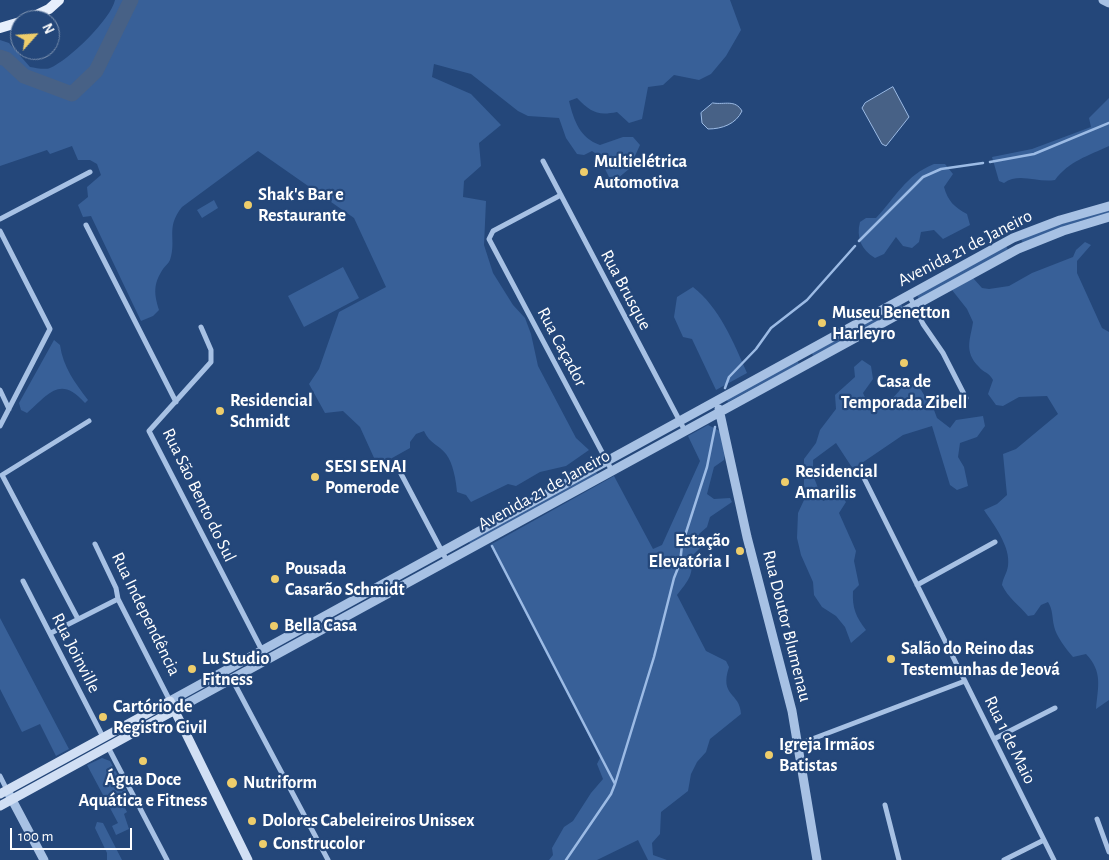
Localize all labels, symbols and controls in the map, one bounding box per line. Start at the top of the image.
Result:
north arrow [10,10,60,60]
text: N [39,21,56,36]
place label: Multielétrica Automotiva [594,151,687,193]
marker: Multielétrica Automotiva [578,166,590,178]
place label: Shak's Bar e Restaurante [258,184,346,226]
marker: Shak's Bar e Restaurante [242,199,254,211]
street label: Avenida 21 de Janeiro [894,205,1036,291]
street label: Rua Brusque [596,246,656,334]
place label: Museu Benetton Harleyro [832,302,950,344]
street label: Rua Caçador [532,304,592,390]
marker: Museu Benetton Harleyro [816,317,828,329]
marker: Casa de Temporada Zibell [898,357,910,369]
place label: Casa de Temporada Zibell [841,371,967,414]
place label: Residencial Schmidt [230,390,313,432]
marker: Residencial Schmidt [214,405,226,417]
street label: Rua São Bento do Sul [157,425,241,565]
street label: Avenida 21 de Janeiro [474,445,614,535]
place label: SESI SENAI Pomerode [325,456,407,498]
place label: Residencial Amarilis [795,461,878,504]
marker: SESI SENAI Pomerode [309,471,321,483]
marker: Residencial Amarilis [779,476,791,488]
place label: Estação Elevatória I [649,530,730,572]
marker: Estação Elevatória I [734,545,746,557]
street label: Rua Doutor Blumenau [758,548,816,704]
street label: Rua Independência [107,549,185,679]
place label: Pousada Casarão Schmidt [285,558,405,600]
marker: Pousada Casarão Schmidt [269,573,281,585]
street label: Rua Joinville [47,610,105,696]
place label: Bella Casa [284,615,357,637]
marker: Bella Casa [268,620,280,632]
place label: Salão do Reino das Testemunhas de Jeová [901,638,1060,681]
place label: Lu Studio Fitness [202,648,269,691]
marker: Salão do Reino das Testemunhas de Jeová [885,653,897,665]
marker: Lu Studio Fitness [186,663,198,675]
street label: Rua 1 de Maio [979,692,1041,788]
place label: Cartório de Registro Civil [113,696,207,739]
marker: Cartório de Registro Civil [97,711,109,723]
place label: Igreja Irmãos Batistas [779,734,875,776]
marker: Igreja Irmãos Batistas [763,749,775,761]
marker: Água Doce Aquática e Fitness [137,755,149,767]
place label: Água Doce Aquática e Fitness [79,769,207,812]
place label: Nutriform [243,772,317,794]
marker: Nutriform [225,776,239,790]
place label: Dolores Cabeleireiros Unissex [262,810,475,832]
marker: Dolores Cabeleireiros Unissex [246,815,258,827]
scale bar [12,818,135,850]
text: 100 m [18,829,53,844]
place label: Construcolor [273,833,365,855]
marker: Construcolor [257,838,269,850]

